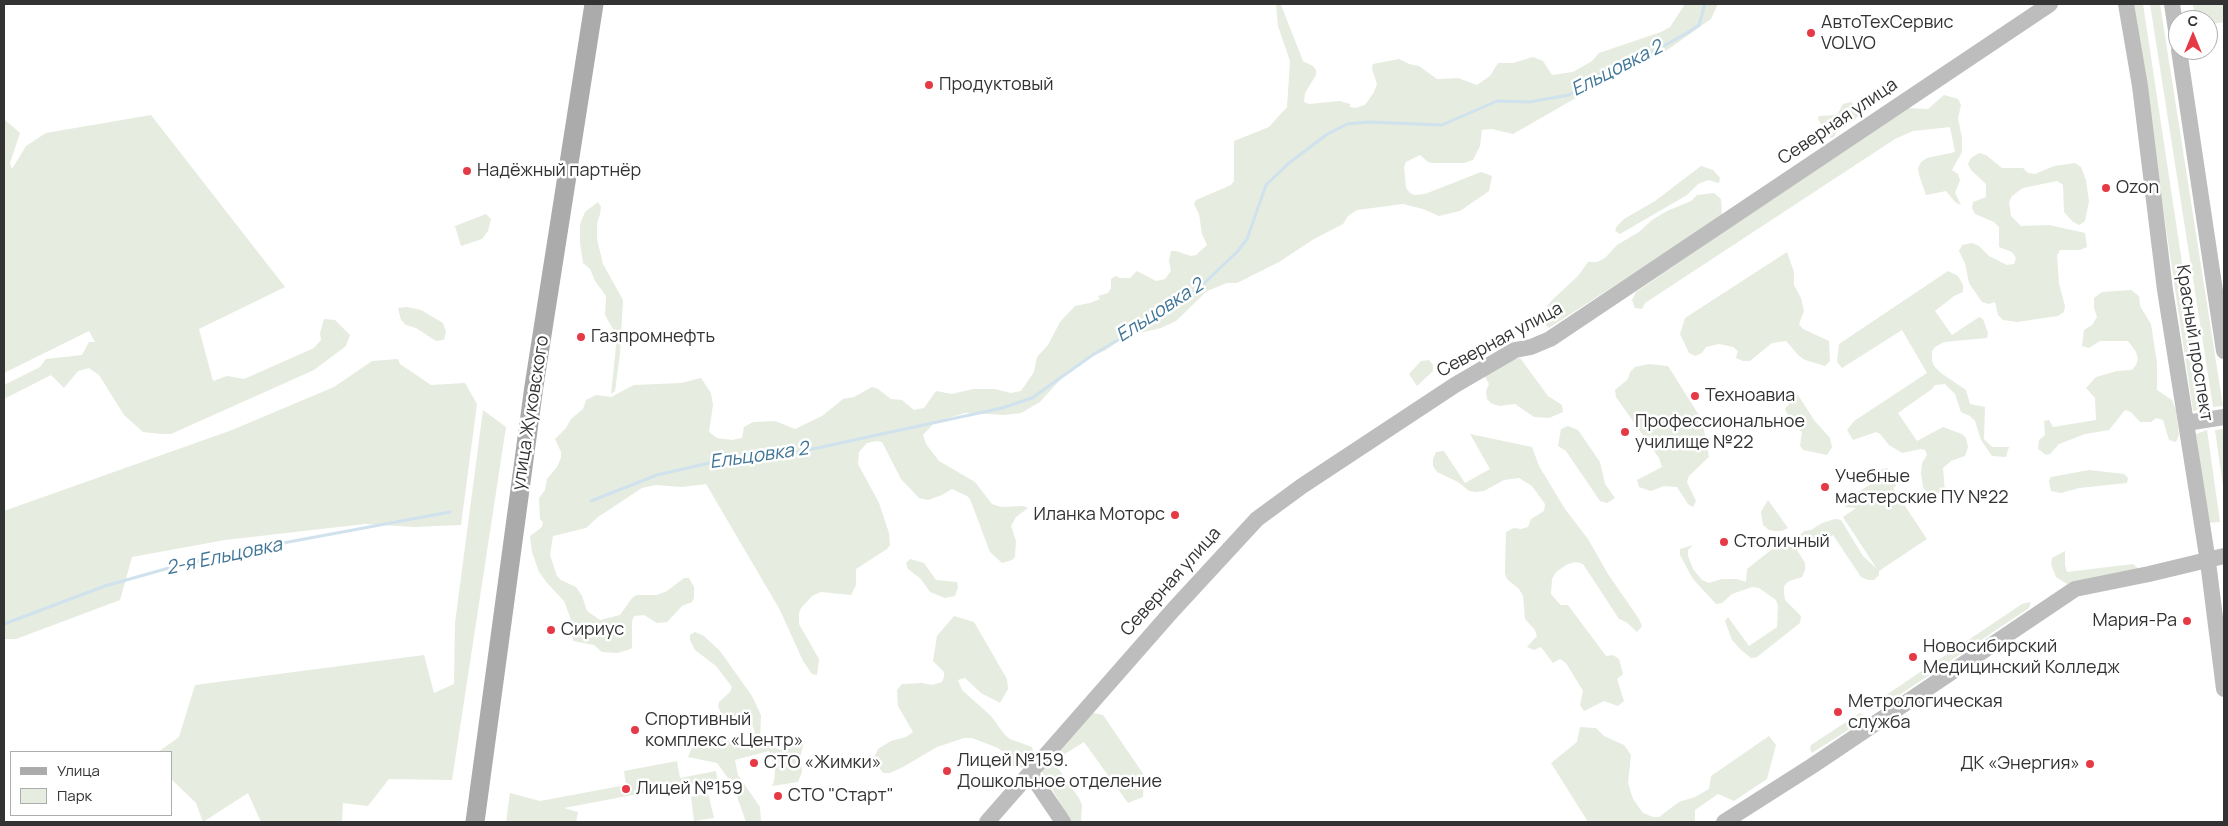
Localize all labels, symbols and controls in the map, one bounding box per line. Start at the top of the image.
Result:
north arrow [2168,10,2218,60]
text: С [2188,11,2198,30]
place label: АвтоТехСервис VOLVO [1821,12,1954,54]
marker: АвтоТехСервис VOLVO [1805,27,1817,39]
water label: Ельцовка 2 [1568,36,1666,102]
place label: Продуктовый [939,74,1053,96]
street label: Северная улица [1774,74,1902,170]
marker: Продуктовый [923,79,935,91]
place label: Надёжный партнёр [477,160,641,182]
marker: Надёжный партнёр [461,165,473,177]
place label: Ozon [2116,177,2159,199]
marker: Ozon [2100,182,2112,194]
street label: Красный проспект [2171,263,2217,423]
water label: Ельцовка 2 [1112,274,1208,348]
street label: Северная улица [1433,298,1567,382]
place label: Газпромнефть [591,326,715,348]
marker: Газпромнефть [575,331,587,343]
street label: улица Жуковского [508,334,554,492]
place label: Техноавиа [1705,385,1795,407]
marker: Техноавиа [1689,390,1701,402]
place label: Профессиональное училище №22 [1635,411,1805,454]
marker: Профессиональное училище №22 [1619,426,1631,438]
water label: Ельцовка 2 [708,438,810,474]
place label: Учебные мастерские ПУ №22 [1835,466,2008,508]
marker: Учебные мастерские ПУ №22 [1819,481,1831,493]
place label: Иланка Моторс [1033,504,1165,526]
marker: Иланка Моторс [1169,509,1181,521]
street label: Северная улица [1116,523,1226,641]
place label: Столичный [1734,531,1830,553]
water label: 2-я Ельцовка [164,534,284,580]
marker: Столичный [1718,536,1730,548]
place label: Мария-Ра [2093,610,2177,632]
marker: Мария-Ра [2181,615,2193,627]
place label: Сириус [561,619,624,641]
marker: Сириус [545,624,557,636]
place label: Новосибирский Медицинский Колледж [1923,636,2120,679]
marker: Новосибирский Медицинский Колледж [1907,651,1919,663]
place label: Метрологическая служба [1848,691,2003,734]
marker: Метрологическая служба [1832,706,1844,718]
place label: Спортивный комплекс «Центр» [645,709,803,752]
marker: Спортивный комплекс «Центр» [629,724,641,736]
place label: Лицей №159. Дошкольное отделение [957,750,1162,792]
legend [10,751,172,816]
place label: СТО «Жимки» [764,752,881,774]
place label: ДК «Энергия» [1960,753,2080,775]
marker: СТО «Жимки» [748,757,760,769]
marker: ДК «Энергия» [2084,758,2096,770]
text: Улица [57,760,100,781]
marker: Лицей №159. Дошкольное отделение [941,765,953,777]
place label: Лицей №159 [636,778,743,800]
marker: Лицей №159 [620,783,632,795]
text: Парк [57,785,92,806]
place label: СТО "Старт" [788,785,894,807]
marker: СТО "Старт" [772,790,784,802]

